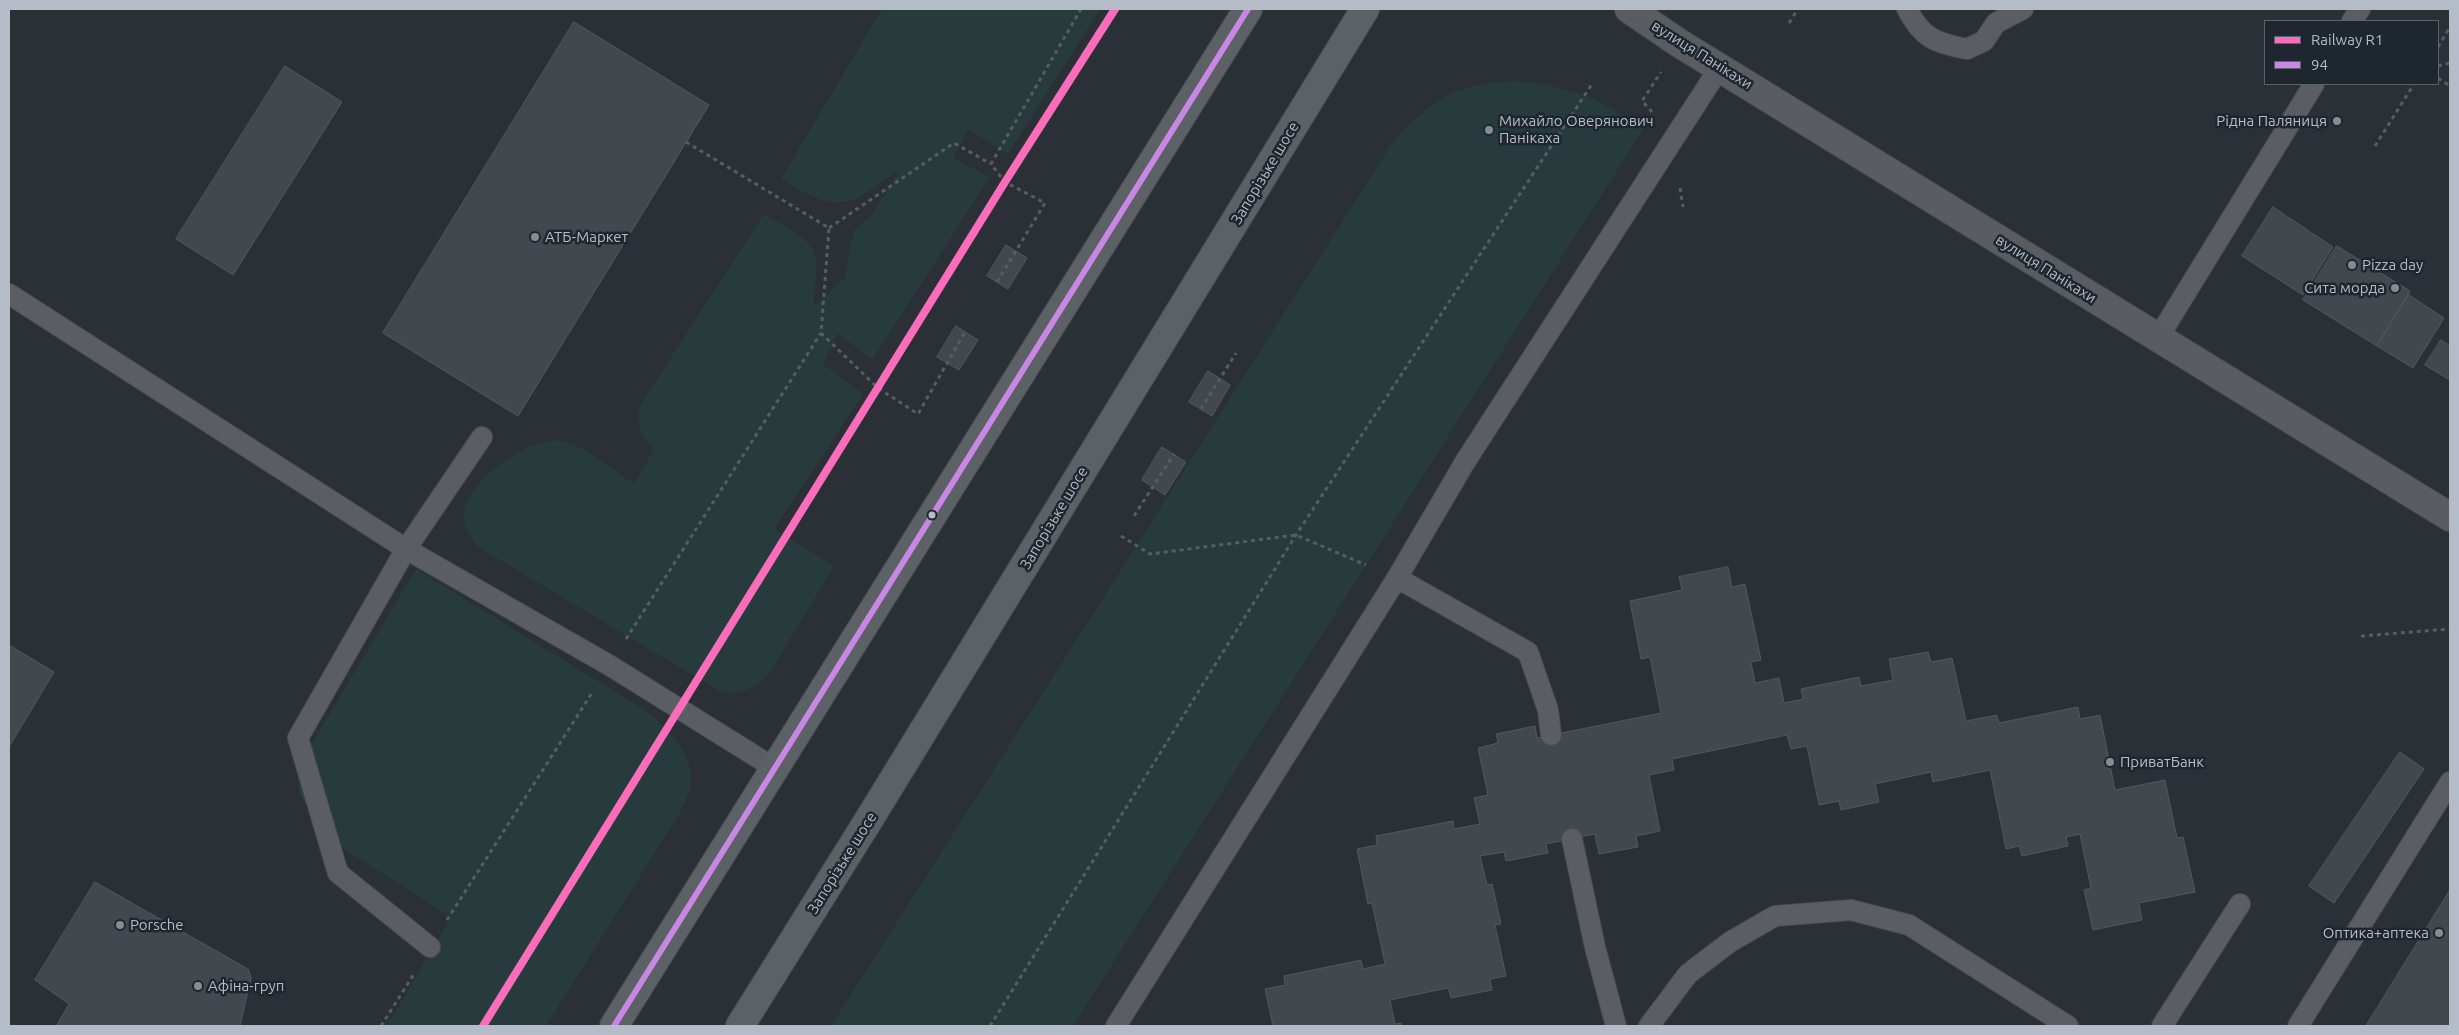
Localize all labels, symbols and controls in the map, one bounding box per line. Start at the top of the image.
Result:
street label: вулиця Панікахи [1648,17,1756,93]
legend [2264,20,2439,85]
text: Railway R1 [2311,31,2383,48]
text: 94 [2311,56,2328,73]
place label: Михайло Оверянович Панікаха [1499,112,1654,147]
place label: Рідна Паляниця [2216,112,2327,130]
marker: Рідна Паляниця [2331,115,2343,127]
street label: Запорізьке шосе [1227,119,1303,227]
marker: Михайло Оверянович Панікаха [1483,124,1495,136]
place label: АТБ-Маркет [545,228,628,246]
marker: АТБ-Маркет [529,231,541,243]
street label: вулиця Панікахи [1992,231,2100,307]
place label: Pizza day [2362,256,2423,274]
marker: Pizza day [2346,259,2358,271]
place label: Сита морда [2304,279,2385,297]
marker: Сита морда [2389,282,2401,294]
street label: Запорізьке шосе [1016,464,1092,572]
unlabelled marker [927,510,937,520]
place label: ПриватБанк [2120,753,2204,771]
marker: ПриватБанк [2104,756,2116,768]
street label: Запорізьке шосе [804,809,880,917]
place label: Porsche [130,916,184,934]
marker: Porsche [114,919,126,931]
place label: Оптика+аптека [2323,924,2429,942]
marker: Оптика+аптека [2433,927,2445,939]
place label: Афіна-груп [208,977,284,995]
marker: Афіна-груп [192,980,204,992]

